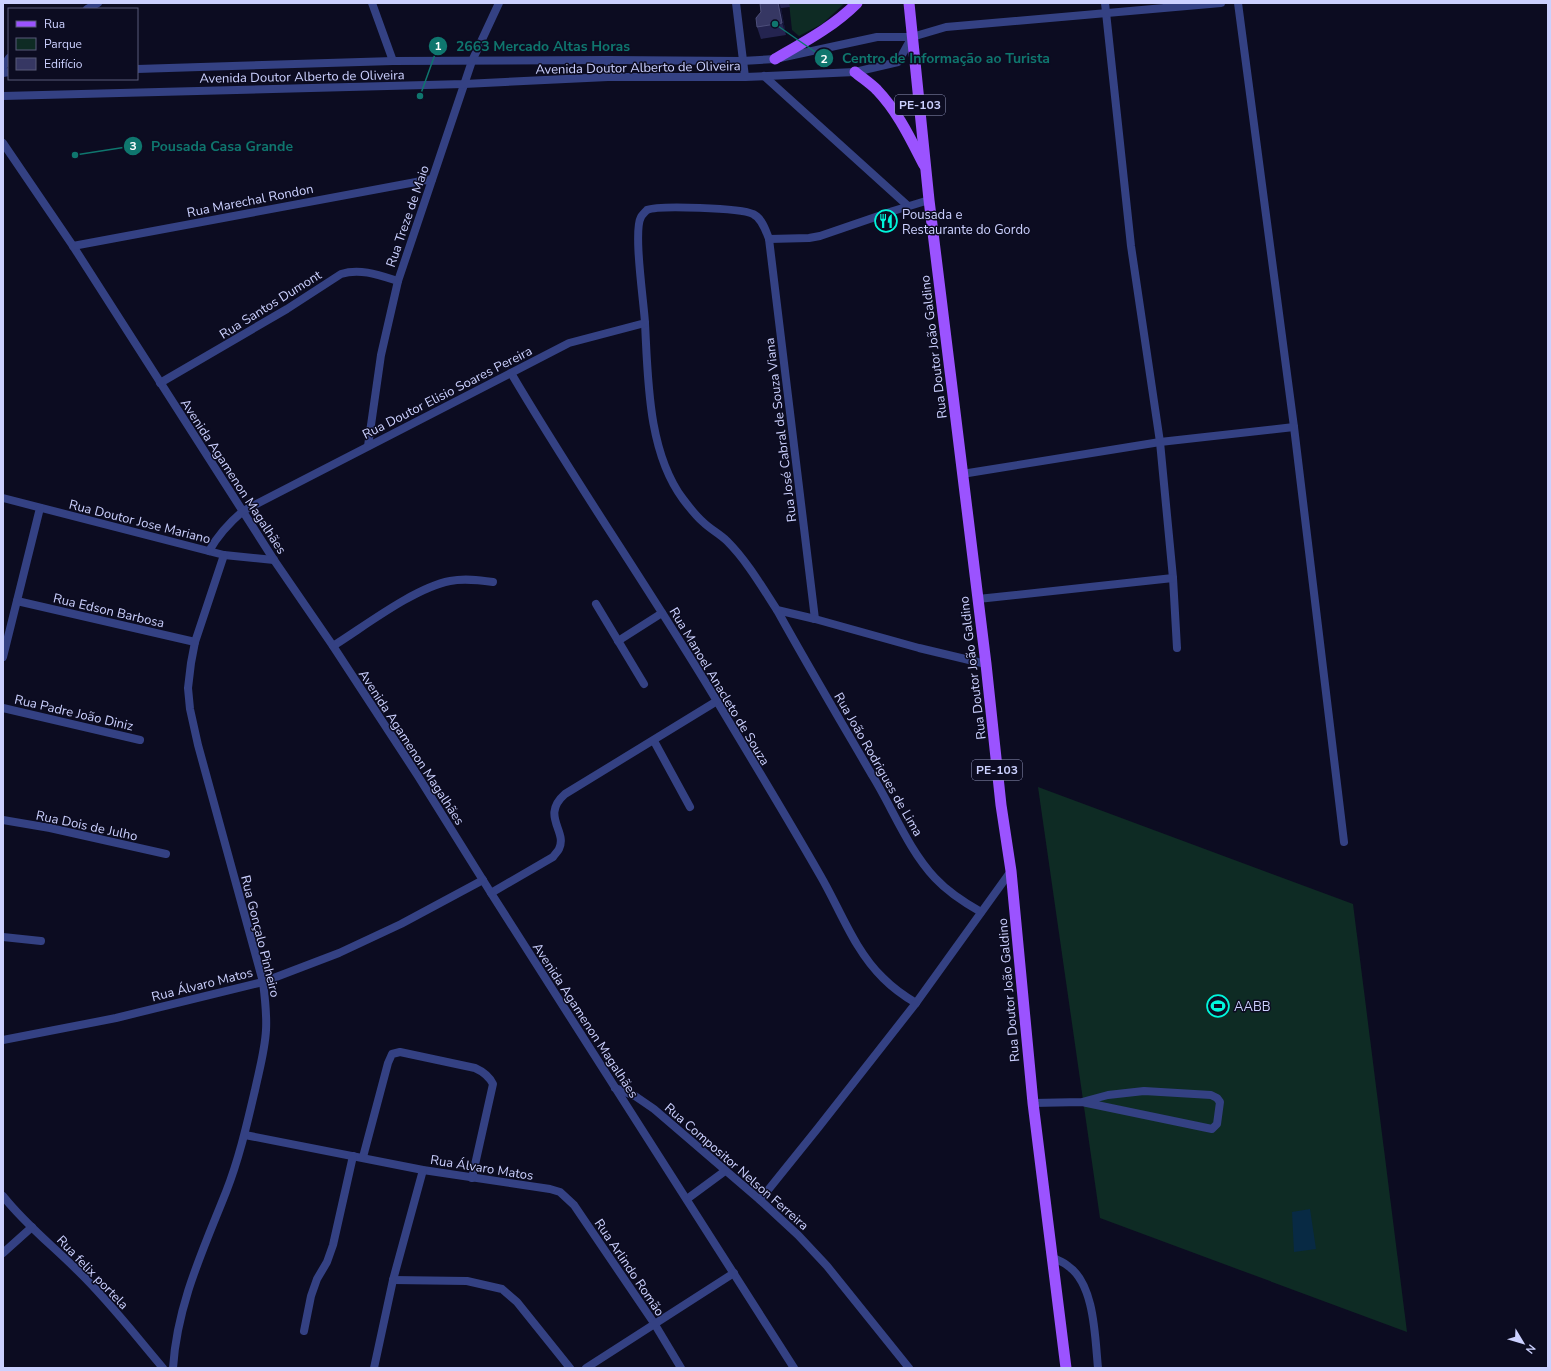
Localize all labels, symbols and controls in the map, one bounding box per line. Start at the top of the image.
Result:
legend [8,8,138,80]
text: Rua [44,16,65,32]
callout: 2663 Mercado Altas Horas [428,33,638,59]
text: Parque [44,36,82,52]
text: 2663 Mercado Altas Horas [456,37,630,56]
text: 1 [434,38,442,54]
callout: Centro de Informação ao Turista [814,45,1058,71]
text: Centro de Informação ao Turista [842,49,1050,68]
text: 2 [820,51,828,67]
text: Edifício [44,56,83,72]
street label: Avenida Doutor Alberto de Oliveira [535,57,741,79]
street label: Avenida Doutor Alberto de Oliveira [199,66,405,88]
road number: PE-103 [895,95,945,115]
callout: Pousada Casa Grande [123,133,301,159]
text: Pousada Casa Grande [151,137,293,156]
text: 3 [129,138,137,154]
street label: Rua Treze de Maio [382,163,434,270]
street label: Rua Marechal Rondon [185,180,315,222]
place label: Pousada e Restaurante do Gordo [902,206,1030,239]
restaurant icon: Pousada e Restaurante do Gordo [873,208,899,234]
street label: Rua Santos Dumont [216,266,325,343]
street label: Rua Doutor João Galdino [916,274,952,420]
street label: Rua José Cabral de Souza Viana [761,337,801,523]
street label: Rua Doutor Elisio Soares Pereira [359,342,535,444]
street label: Avenida Agamenon Magalhães [176,395,290,558]
street label: Rua Doutor Jose Mariano [67,496,212,548]
street label: Rua Edson Barbosa [51,589,166,633]
street label: Rua Doutor João Galdino [955,595,991,741]
street label: Rua Manoel Anacleto de Souza [665,604,774,769]
street label: Avenida Agamenon Magalhães [354,666,468,829]
street label: Rua João Rodrigues de Lima [829,689,927,840]
street label: Rua Padre João Diniz [13,691,135,735]
road number: PE-103 [972,760,1022,780]
street label: Rua Dois de Julho [34,806,139,846]
street label: Rua Gonçalo Pinheiro [236,873,284,999]
street label: Rua Doutor João Galdino [994,917,1024,1063]
street label: Avenida Agamenon Magalhães [528,939,642,1102]
street label: Rua Álvaro Matos [149,963,255,1006]
sports icon: AABB [1205,993,1231,1019]
place label: AABB [1234,998,1271,1016]
street label: Rua Compositor Nelson Ferreira [660,1099,812,1234]
street label: Rua Álvaro Matos [429,1150,535,1185]
street label: Rua Arlindo Romão [590,1215,668,1320]
street label: Rua felix portela [52,1232,132,1314]
north arrow [1503,1323,1543,1363]
text: N [1522,1341,1539,1357]

